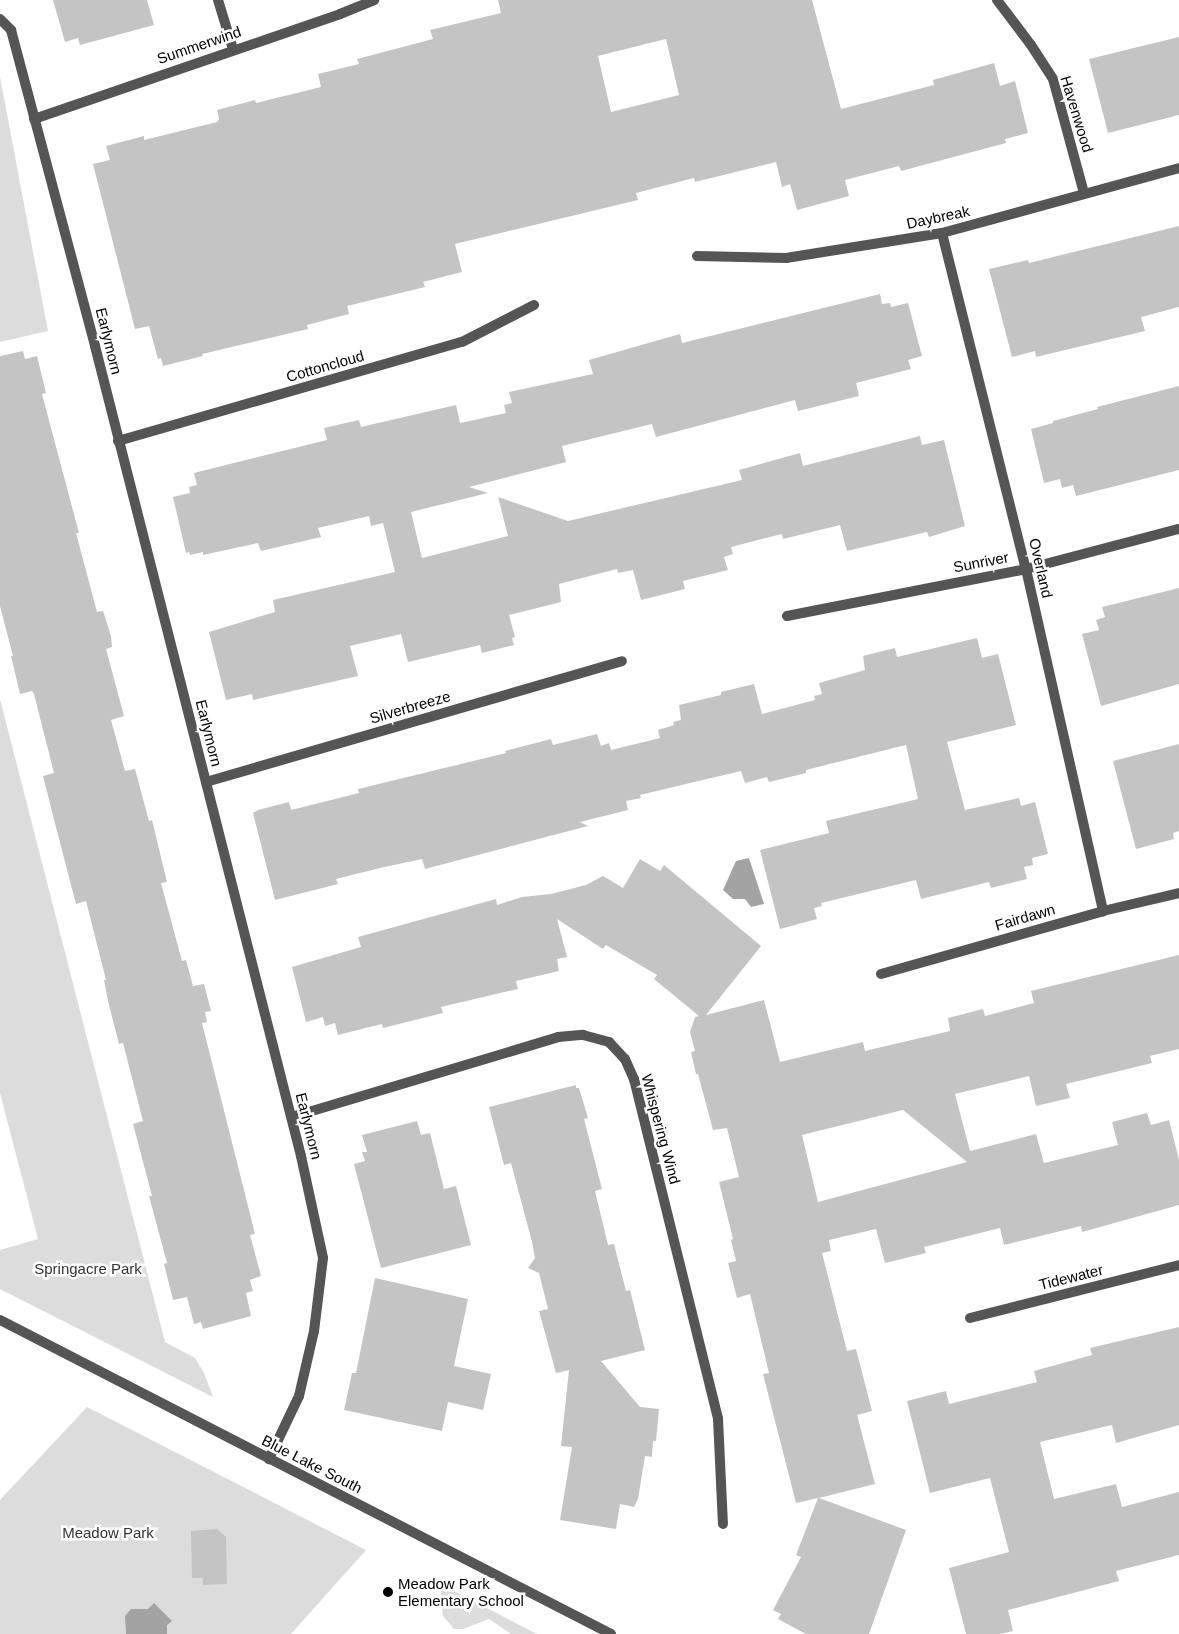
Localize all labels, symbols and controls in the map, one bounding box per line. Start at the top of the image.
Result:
street label: Summerwind [155,22,243,68]
street label: Havenwood [1057,73,1097,155]
street label: Daybreak [905,202,971,232]
street label: Earlymorn [92,306,126,376]
street label: Cottoncloud [284,346,366,386]
street label: Overland [1025,536,1057,600]
street label: Sunriver [952,548,1010,576]
street label: Silverbreeze [367,687,453,727]
street label: Earlymorn [192,698,226,768]
street label: Fairdawn [993,900,1057,934]
street label: Whispering Wind [638,1072,684,1186]
street label: Earlymorn [292,1091,326,1161]
park label: Springacre Park [34,1260,142,1278]
street label: Tidewater [1037,1260,1105,1294]
street label: Blue Lake South [259,1431,365,1497]
park label: Meadow Park [62,1524,154,1542]
place label: Meadow Park Elementary School [398,1574,524,1609]
marker: Meadow Park Elementary School [382,1586,394,1598]

